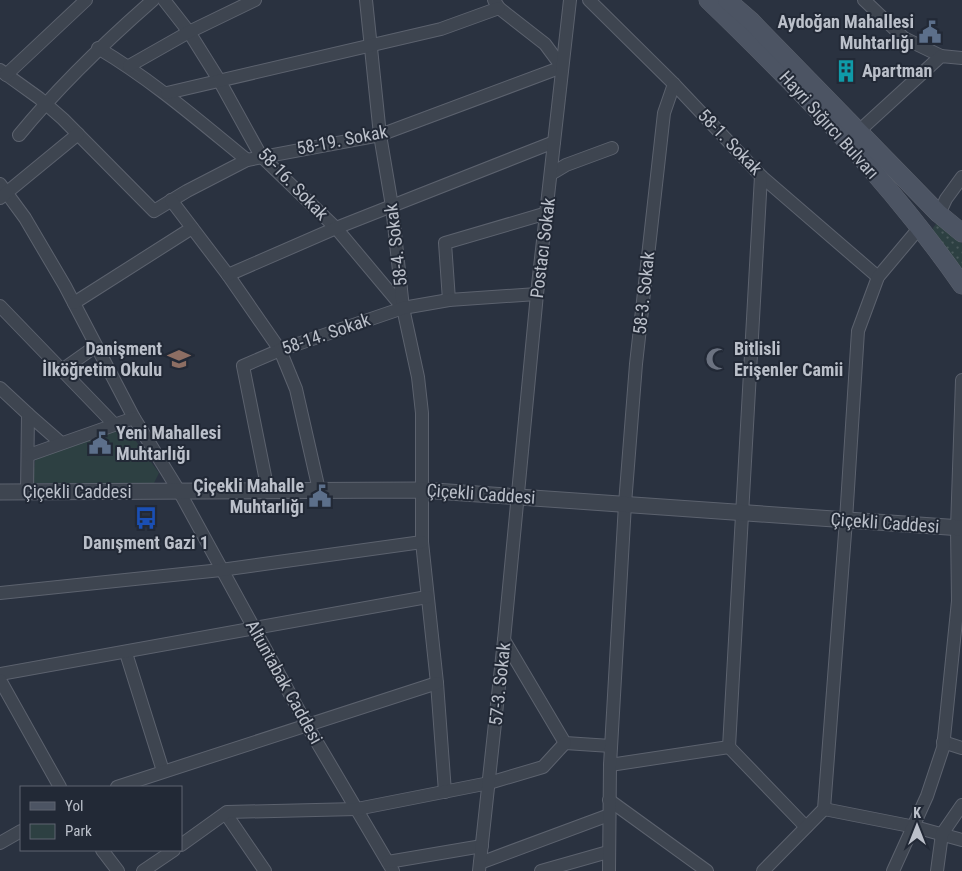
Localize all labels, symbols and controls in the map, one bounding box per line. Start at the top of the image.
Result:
place label: Aydoğan Mahallesi Muhtarlığı [777,11,914,53]
public building icon: Aydoğan Mahallesi Muhtarlığı [917,19,943,45]
building icon: Apartman [833,58,859,84]
place label: Apartman [862,60,932,81]
street label: Hayri Sığırcı Bulvarı [775,66,883,183]
street label: 58-1. Sokak [694,104,767,179]
street label: 58-19. Sokak [295,120,389,159]
street label: 58-16. Sokak [254,143,333,224]
street label: Postacı Sokak [526,197,559,299]
street label: 58-4. Sokak [380,202,411,288]
street label: 58-3. Sokak [629,250,658,335]
street label: 58-14. Sokak [279,309,373,358]
place label: Danişment İlköğretim Okulu [42,338,162,380]
place label: Bitlisli Erişenler Camii [734,338,843,380]
school or university icon: Danişment İlköğretim Okulu [166,346,192,372]
mosque icon: Bitlisli Erişenler Camii [704,346,730,372]
place label: Yeni Mahallesi Muhtarlığı [116,422,221,464]
public building icon: Yeni Mahallesi Muhtarlığı [87,430,113,456]
place label: Çiçekli Mahalle Muhtarlığı [193,475,304,517]
street label: Çiçekli Caddesi [426,479,536,508]
street label: Çiçekli Caddesi [22,481,132,502]
public building icon: Çiçekli Mahalle Muhtarlığı [307,483,333,509]
bus stop icon: Danışment Gazi 1 [133,505,159,531]
street label: Çiçekli Caddesi [830,508,940,537]
place label: Danışment Gazi 1 [83,532,209,553]
street label: Altuntabak Caddesi [242,616,327,747]
street label: 57-3. Sokak [485,641,514,726]
legend [20,786,182,851]
text: Yol [65,797,83,815]
north arrow [892,801,942,851]
text: K [913,805,921,821]
text: Park [65,822,92,840]

